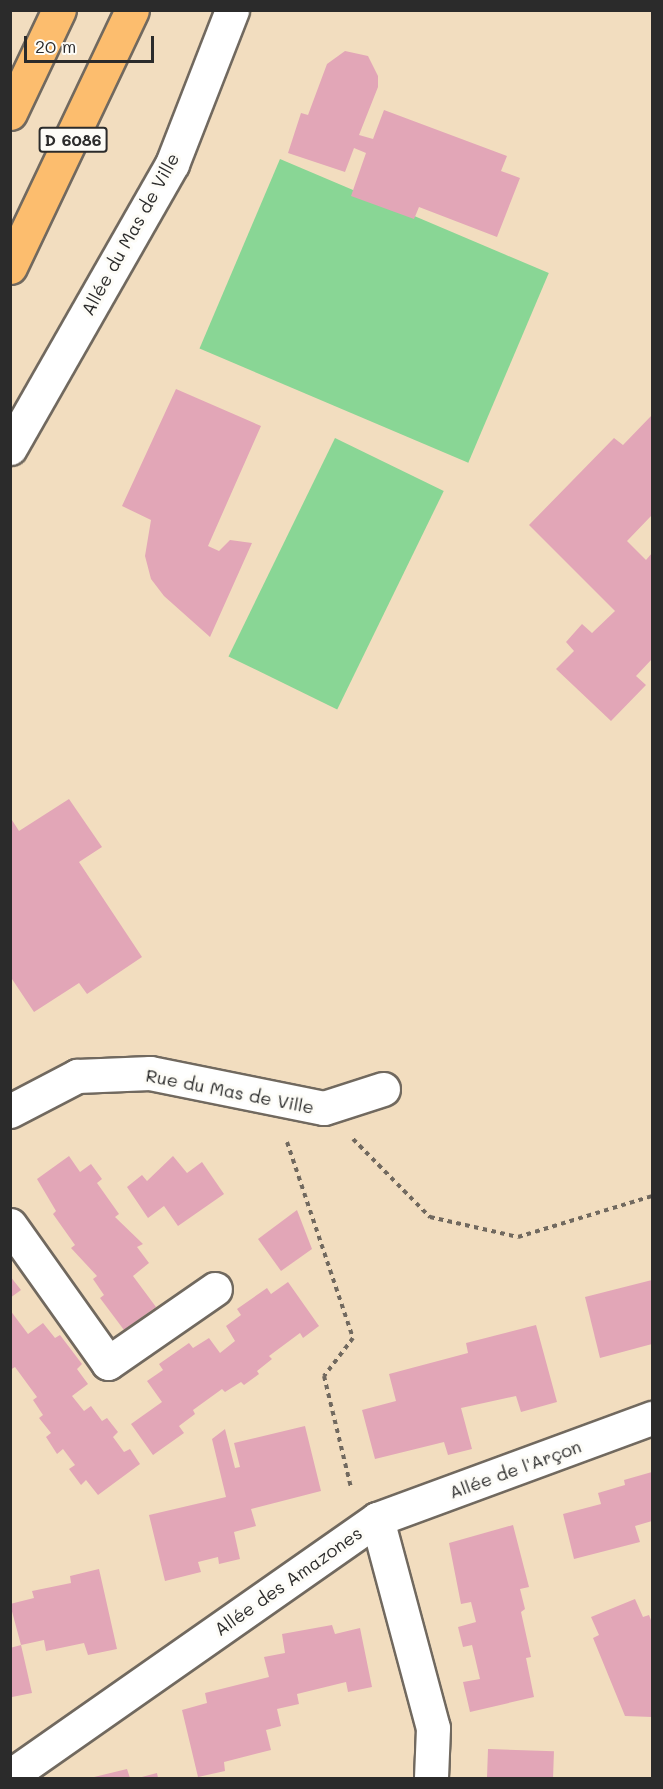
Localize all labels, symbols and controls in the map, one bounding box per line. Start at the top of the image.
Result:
scale bar [27,24,158,62]
text: 20 m [35,34,76,58]
road number: D 6086 [38,127,107,153]
street label: Allée du Mas de Ville [76,149,184,319]
street label: Rue du Mas de Ville [144,1064,316,1118]
street label: Allée de l'Arçon [446,1435,584,1503]
street label: Allée des Amazones [210,1522,366,1640]

